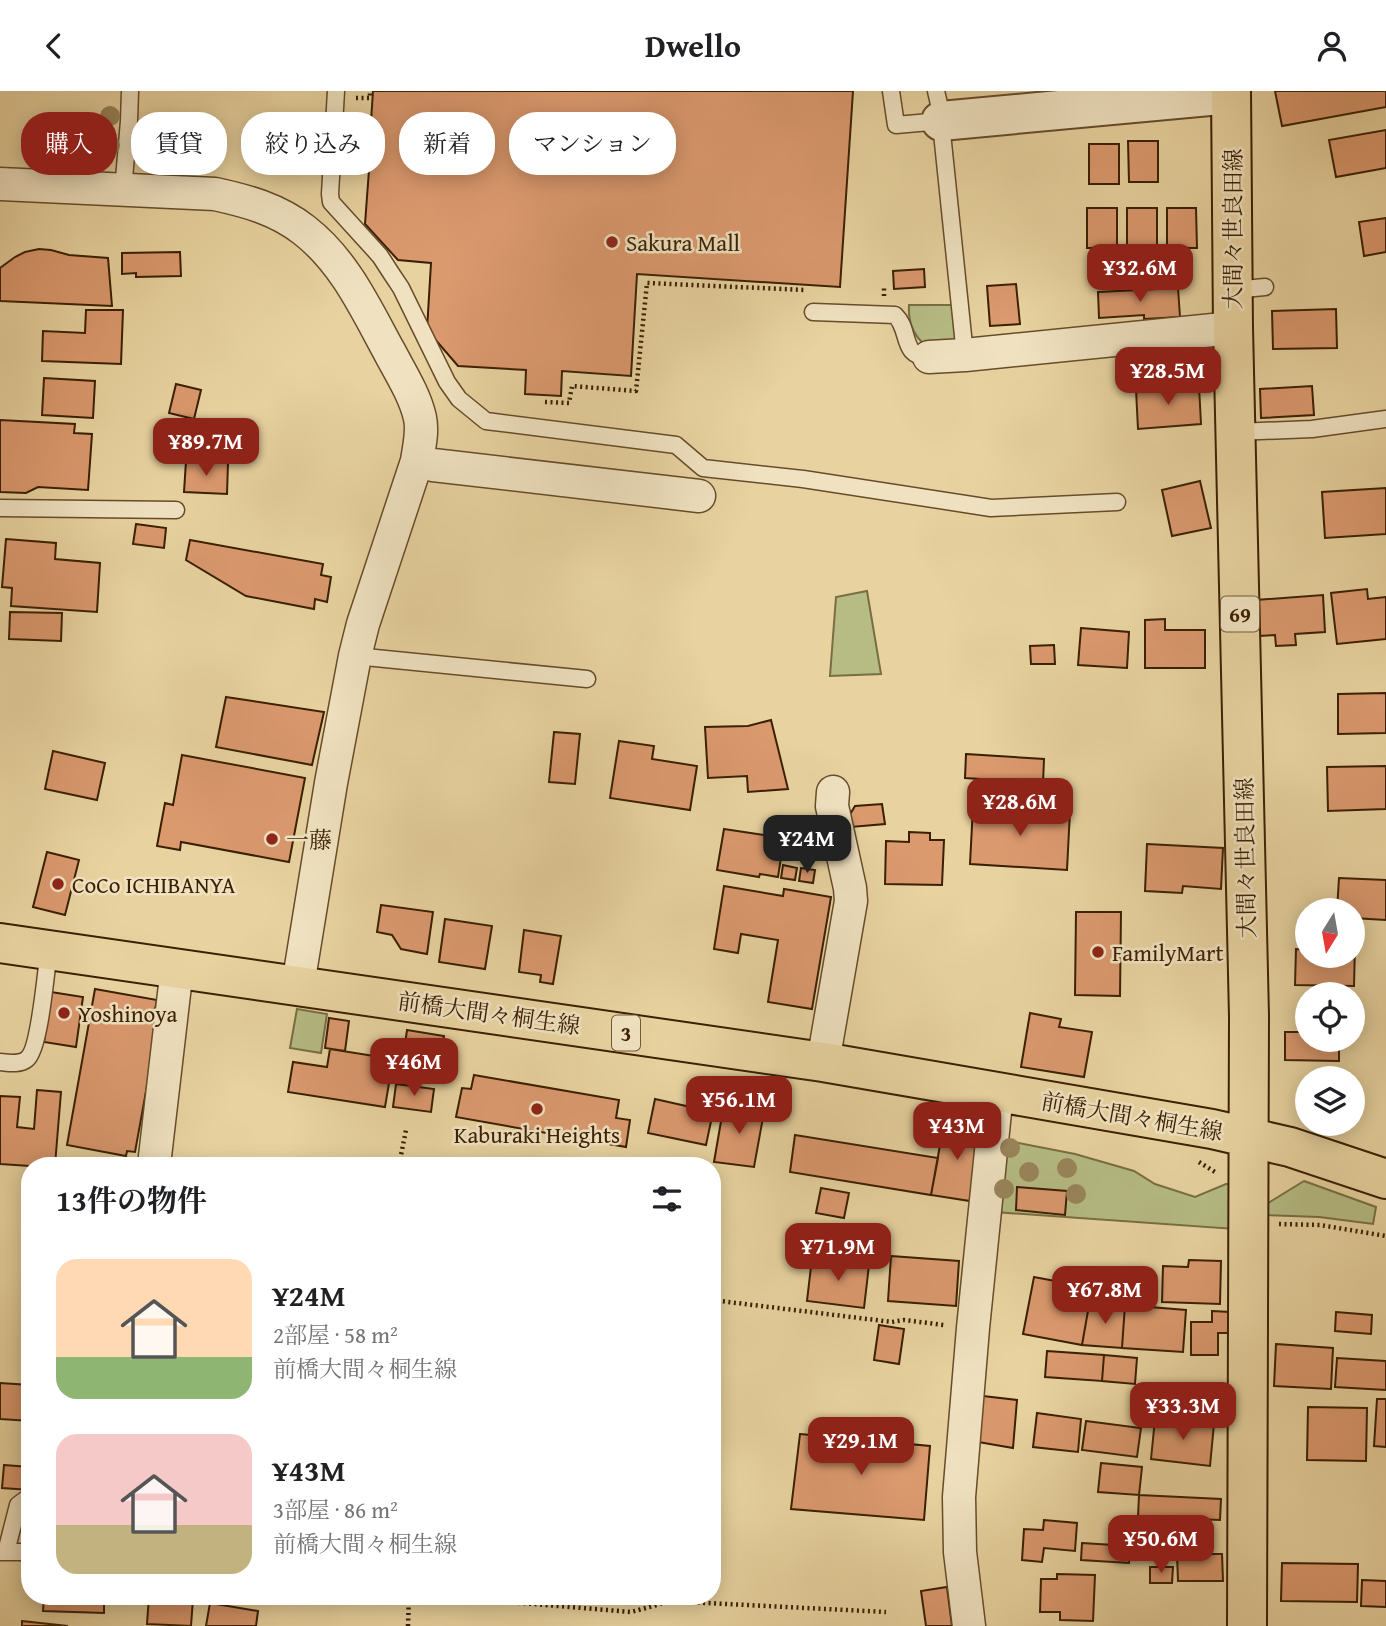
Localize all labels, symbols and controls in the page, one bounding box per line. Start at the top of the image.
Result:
text: Dwello [645,22,741,69]
icon: back [35,27,73,65]
icon: person [1313,27,1351,65]
chip: 購入 [21,112,117,175]
chip: 賃貸 [131,112,227,175]
chip: 絞り込み [241,112,385,175]
chip: 新着 [399,112,495,175]
chip: マンション [509,112,676,175]
street label: 大間々世良田線 [1216,149,1249,310]
place label: Sakura Mall [626,226,740,259]
marker: Sakura Mall [604,234,620,250]
pin: ¥32.6M [1083,245,1197,304]
text: ¥32.6M [1103,250,1177,283]
pin: ¥28.5M [1111,347,1225,407]
text: ¥28.5M [1131,353,1205,386]
pin: ¥89.7M [149,419,263,478]
text: ¥89.7M [169,424,243,457]
road number: 69 [1221,596,1259,631]
street label: 大間々世良田線 [1227,777,1263,939]
pin: ¥28.6M [963,779,1077,838]
text: ¥28.6M [983,784,1057,817]
pin: ¥24M [766,815,848,875]
text: ¥24M [779,821,835,854]
place label: 一藤 [286,823,332,856]
marker: 一藤 [264,831,280,847]
place label: CoCo ICHIBANYA [72,868,235,901]
marker: CoCo ICHIBANYA [50,876,66,892]
north arrow [1295,898,1365,968]
map controls [1295,898,1365,1136]
place label: FamilyMart [1112,936,1224,969]
marker: FamilyMart [1090,944,1106,960]
button: locate [1295,982,1365,1052]
street label: 前橋大間々桐生線 [396,984,582,1042]
place label: Yoshinoya [78,997,177,1030]
marker: Yoshinoya [56,1005,72,1021]
road number: 3 [612,1016,640,1051]
pin: ¥46M [373,1039,455,1098]
text: ¥46M [386,1044,442,1077]
button: layers [1295,1066,1365,1136]
pin: ¥56.1M [682,1077,796,1136]
text: ¥56.1M [702,1082,776,1115]
street label: 前橋大間々桐生線 [1039,1084,1225,1148]
marker: Kaburaki Heights [529,1101,545,1117]
pin: ¥43M [916,1103,998,1162]
text: ¥43M [929,1108,985,1141]
place label: Kaburaki Heights [454,1118,620,1151]
text: 13件の物件 [56,1178,207,1222]
icon: filters [648,1180,686,1218]
pin: ¥71.9M [781,1223,895,1283]
text: ¥71.9M [801,1229,875,1262]
pin: ¥67.8M [1048,1267,1162,1326]
text: ¥67.8M [1068,1272,1142,1305]
text: ¥24M [273,1273,345,1317]
icon: home [112,1287,196,1371]
text: 2部屋 · 58 m² [273,1318,398,1351]
text: 前橋大間々桐生線 [273,1352,457,1385]
pin: ¥33.3M [1126,1383,1240,1442]
text: ¥33.3M [1146,1388,1220,1421]
pin: ¥29.1M [804,1417,918,1477]
text: ¥29.1M [824,1423,898,1456]
text: ¥43M [273,1448,345,1492]
icon: home [112,1462,196,1546]
text: 3部屋 · 86 m² [273,1493,398,1526]
pin: ¥50.6M [1104,1515,1218,1575]
text: ¥50.6M [1124,1521,1198,1554]
text: 前橋大間々桐生線 [273,1527,457,1560]

